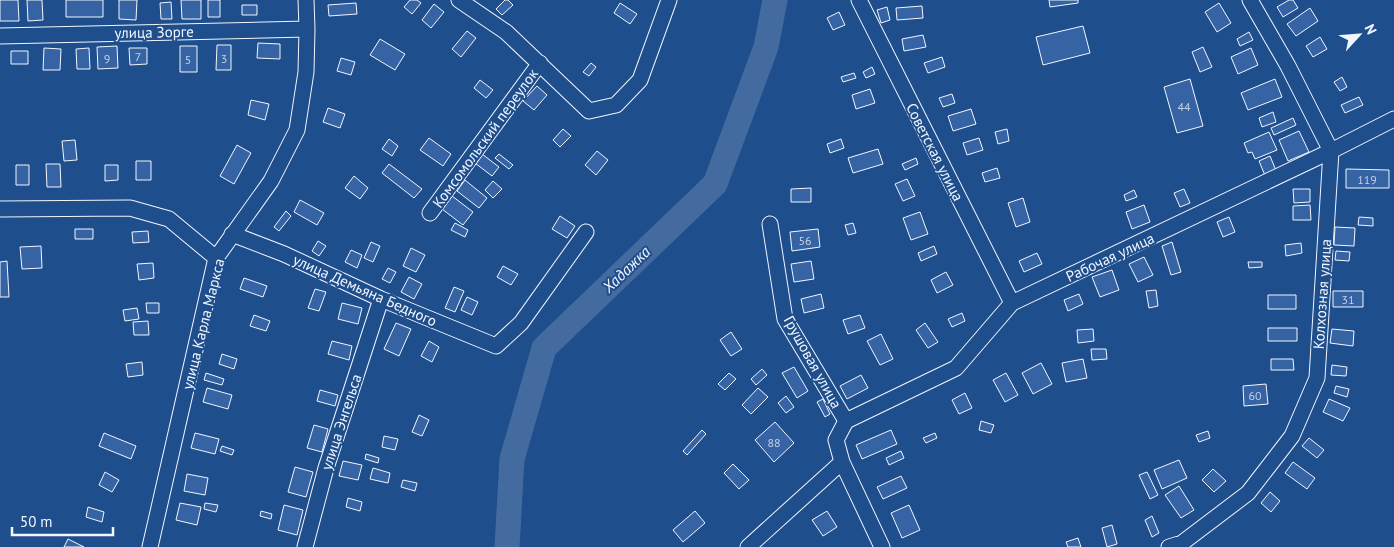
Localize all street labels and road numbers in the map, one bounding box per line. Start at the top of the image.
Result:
street label: улица Зорге [114,22,194,42]
street label: Комсомольский переулок [428,64,542,211]
street label: Советская улица [902,100,968,204]
street label: Рабочая улица [1063,228,1157,286]
street label: Колхозная улица [1309,238,1335,350]
street label: улица Демьяна Бедного [290,250,440,330]
street label: улица Карла Маркса [178,256,228,392]
street label: Грушовая улица [780,312,846,412]
street label: улица Энгельса [317,371,365,473]

